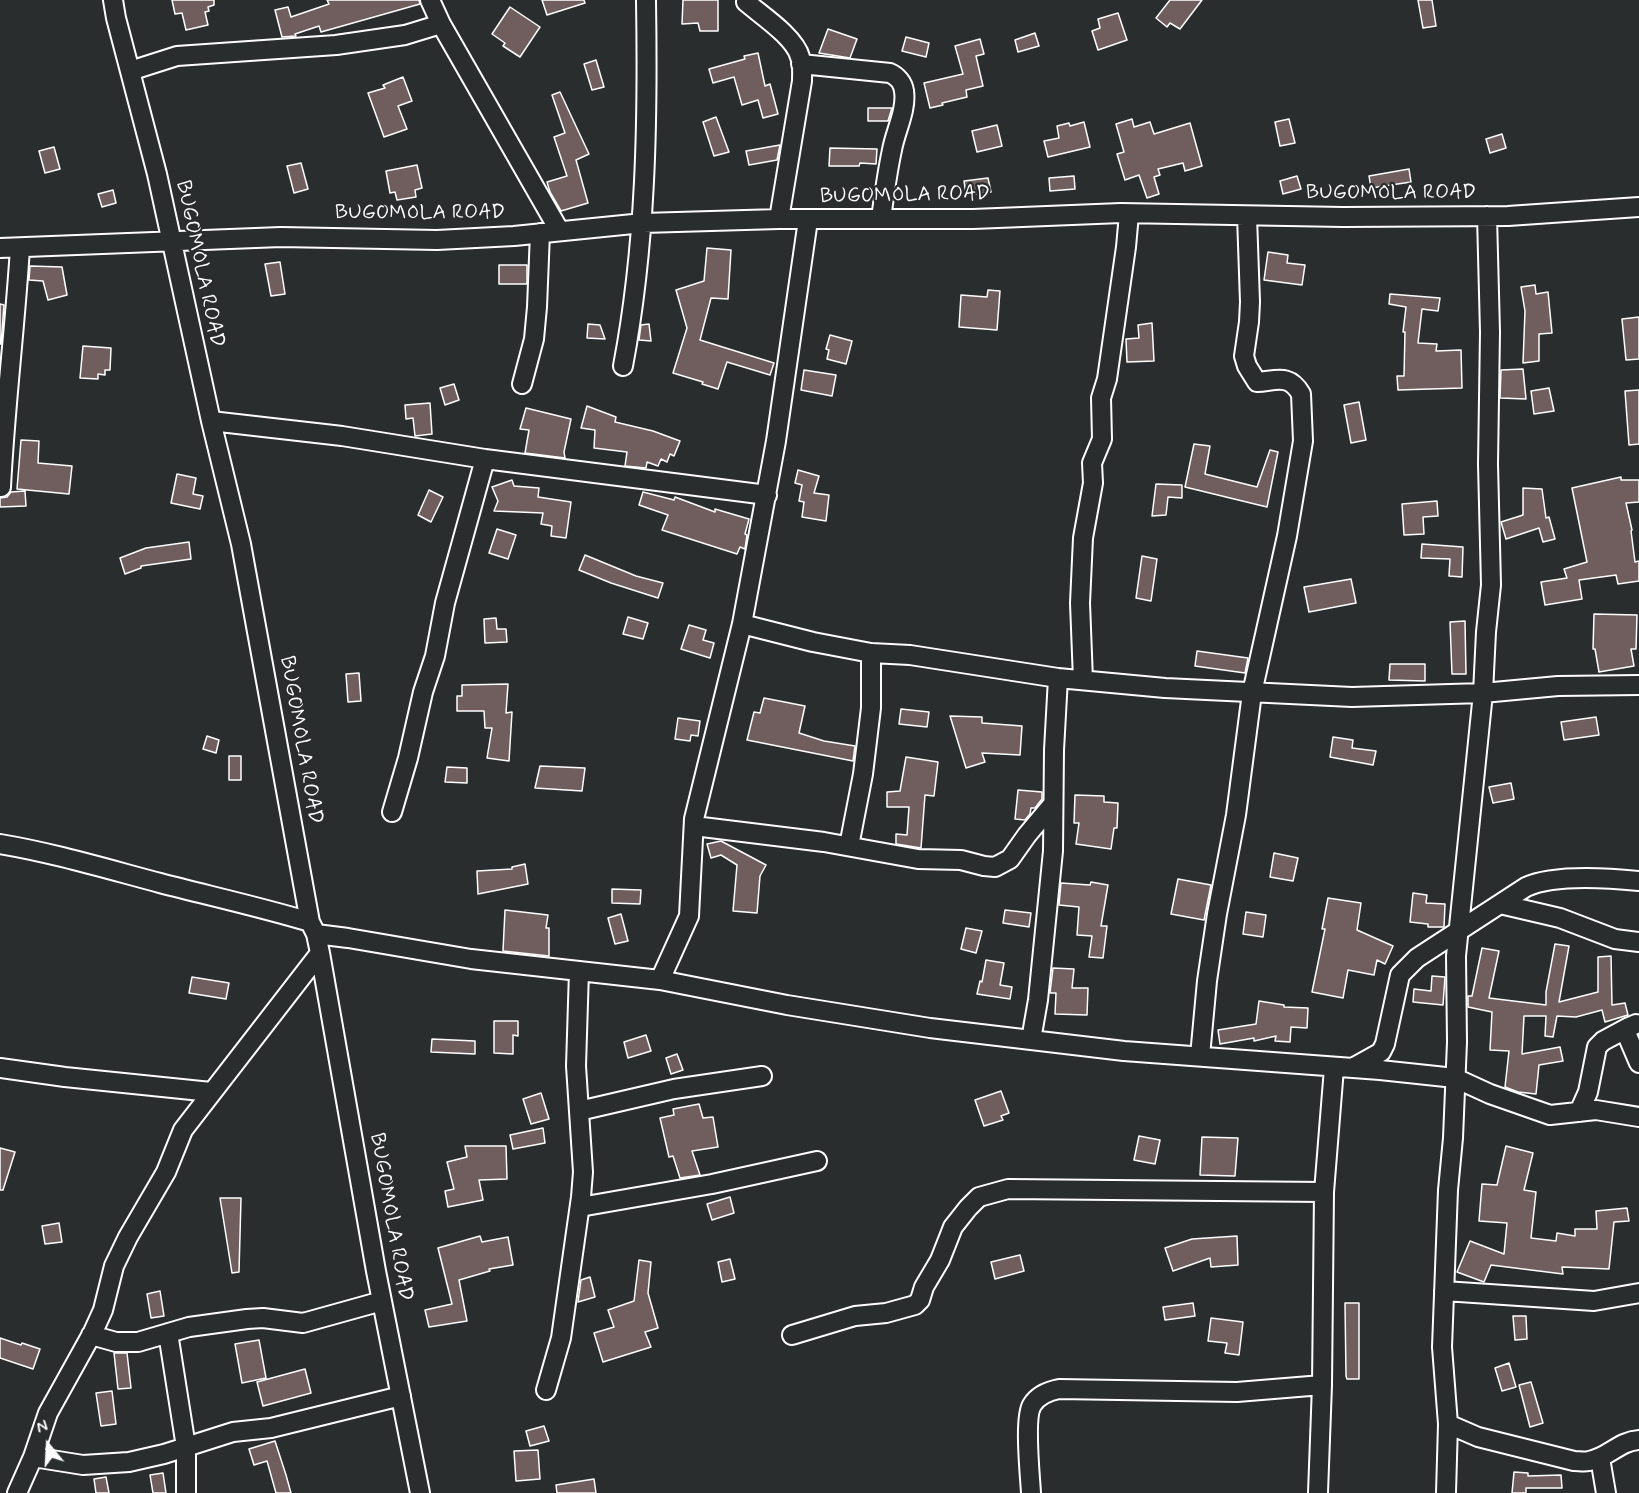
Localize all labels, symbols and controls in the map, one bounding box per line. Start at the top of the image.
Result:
street label: BUGOMOLA ROAD [169,178,229,350]
street label: BUGOMOLA ROAD [1306,181,1476,207]
street label: BUGOMOLA ROAD [820,182,990,210]
street label: BUGOMOLA ROAD [335,201,505,227]
street label: BUGOMOLA ROAD [273,654,327,826]
street label: BUGOMOLA ROAD [363,1131,417,1303]
north arrow [18,1415,78,1475]
text: N [34,1416,51,1439]

